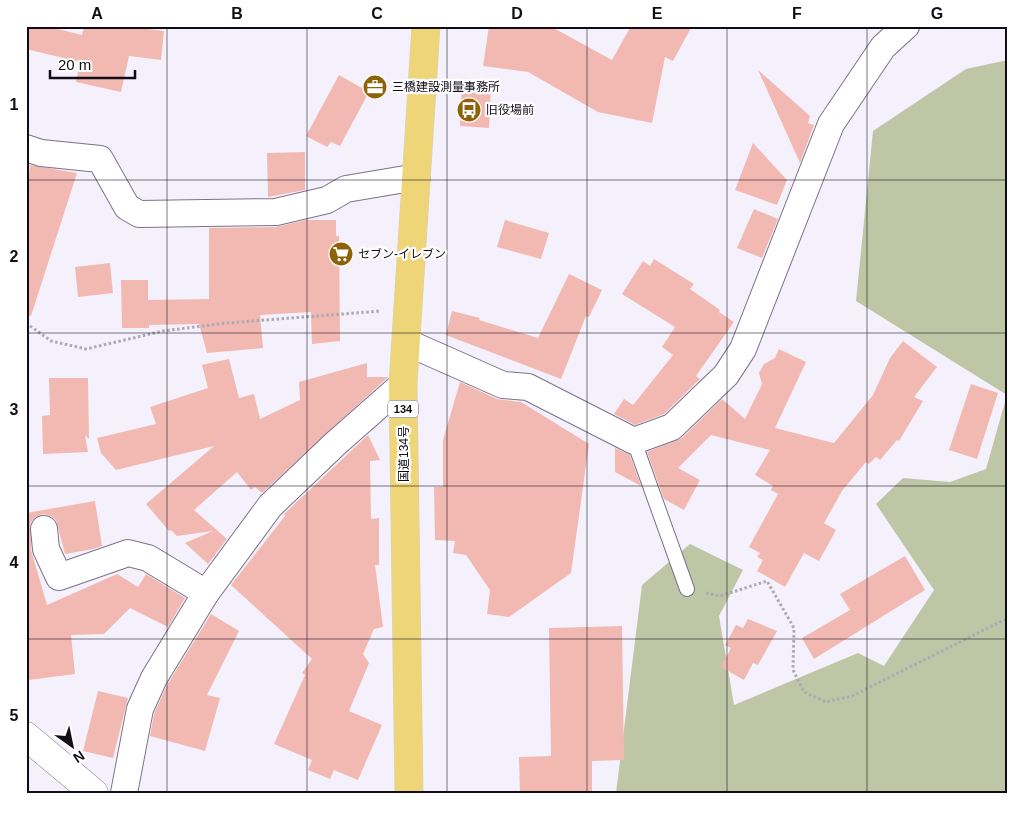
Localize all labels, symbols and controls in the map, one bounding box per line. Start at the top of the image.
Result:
text: A [91,5,103,22]
text: B [231,5,243,22]
text: C [371,5,383,22]
text: D [511,5,523,22]
text: E [652,5,663,22]
text: F [792,5,802,22]
text: G [931,5,943,22]
scale bar [50,48,135,80]
text: 20 m [58,56,91,73]
office icon: 三橋建設測量事務所 [362,74,388,100]
place label: 三橋建設測量事務所 [392,80,500,94]
text: 1 [10,96,19,113]
bus stop icon: 旧役場前 [456,97,482,123]
place label: 旧役場前 [486,103,534,117]
supermarket icon: セブン-イレブン [328,241,354,267]
place label: セブン-イレブン [358,247,446,261]
text: 2 [10,248,19,265]
road number: 134 [388,400,418,418]
text: 3 [10,401,19,418]
street label: 国道134号 [397,426,411,482]
text: 4 [10,554,19,571]
text: 5 [10,707,19,724]
north arrow [48,722,98,772]
text: N [70,747,88,766]

